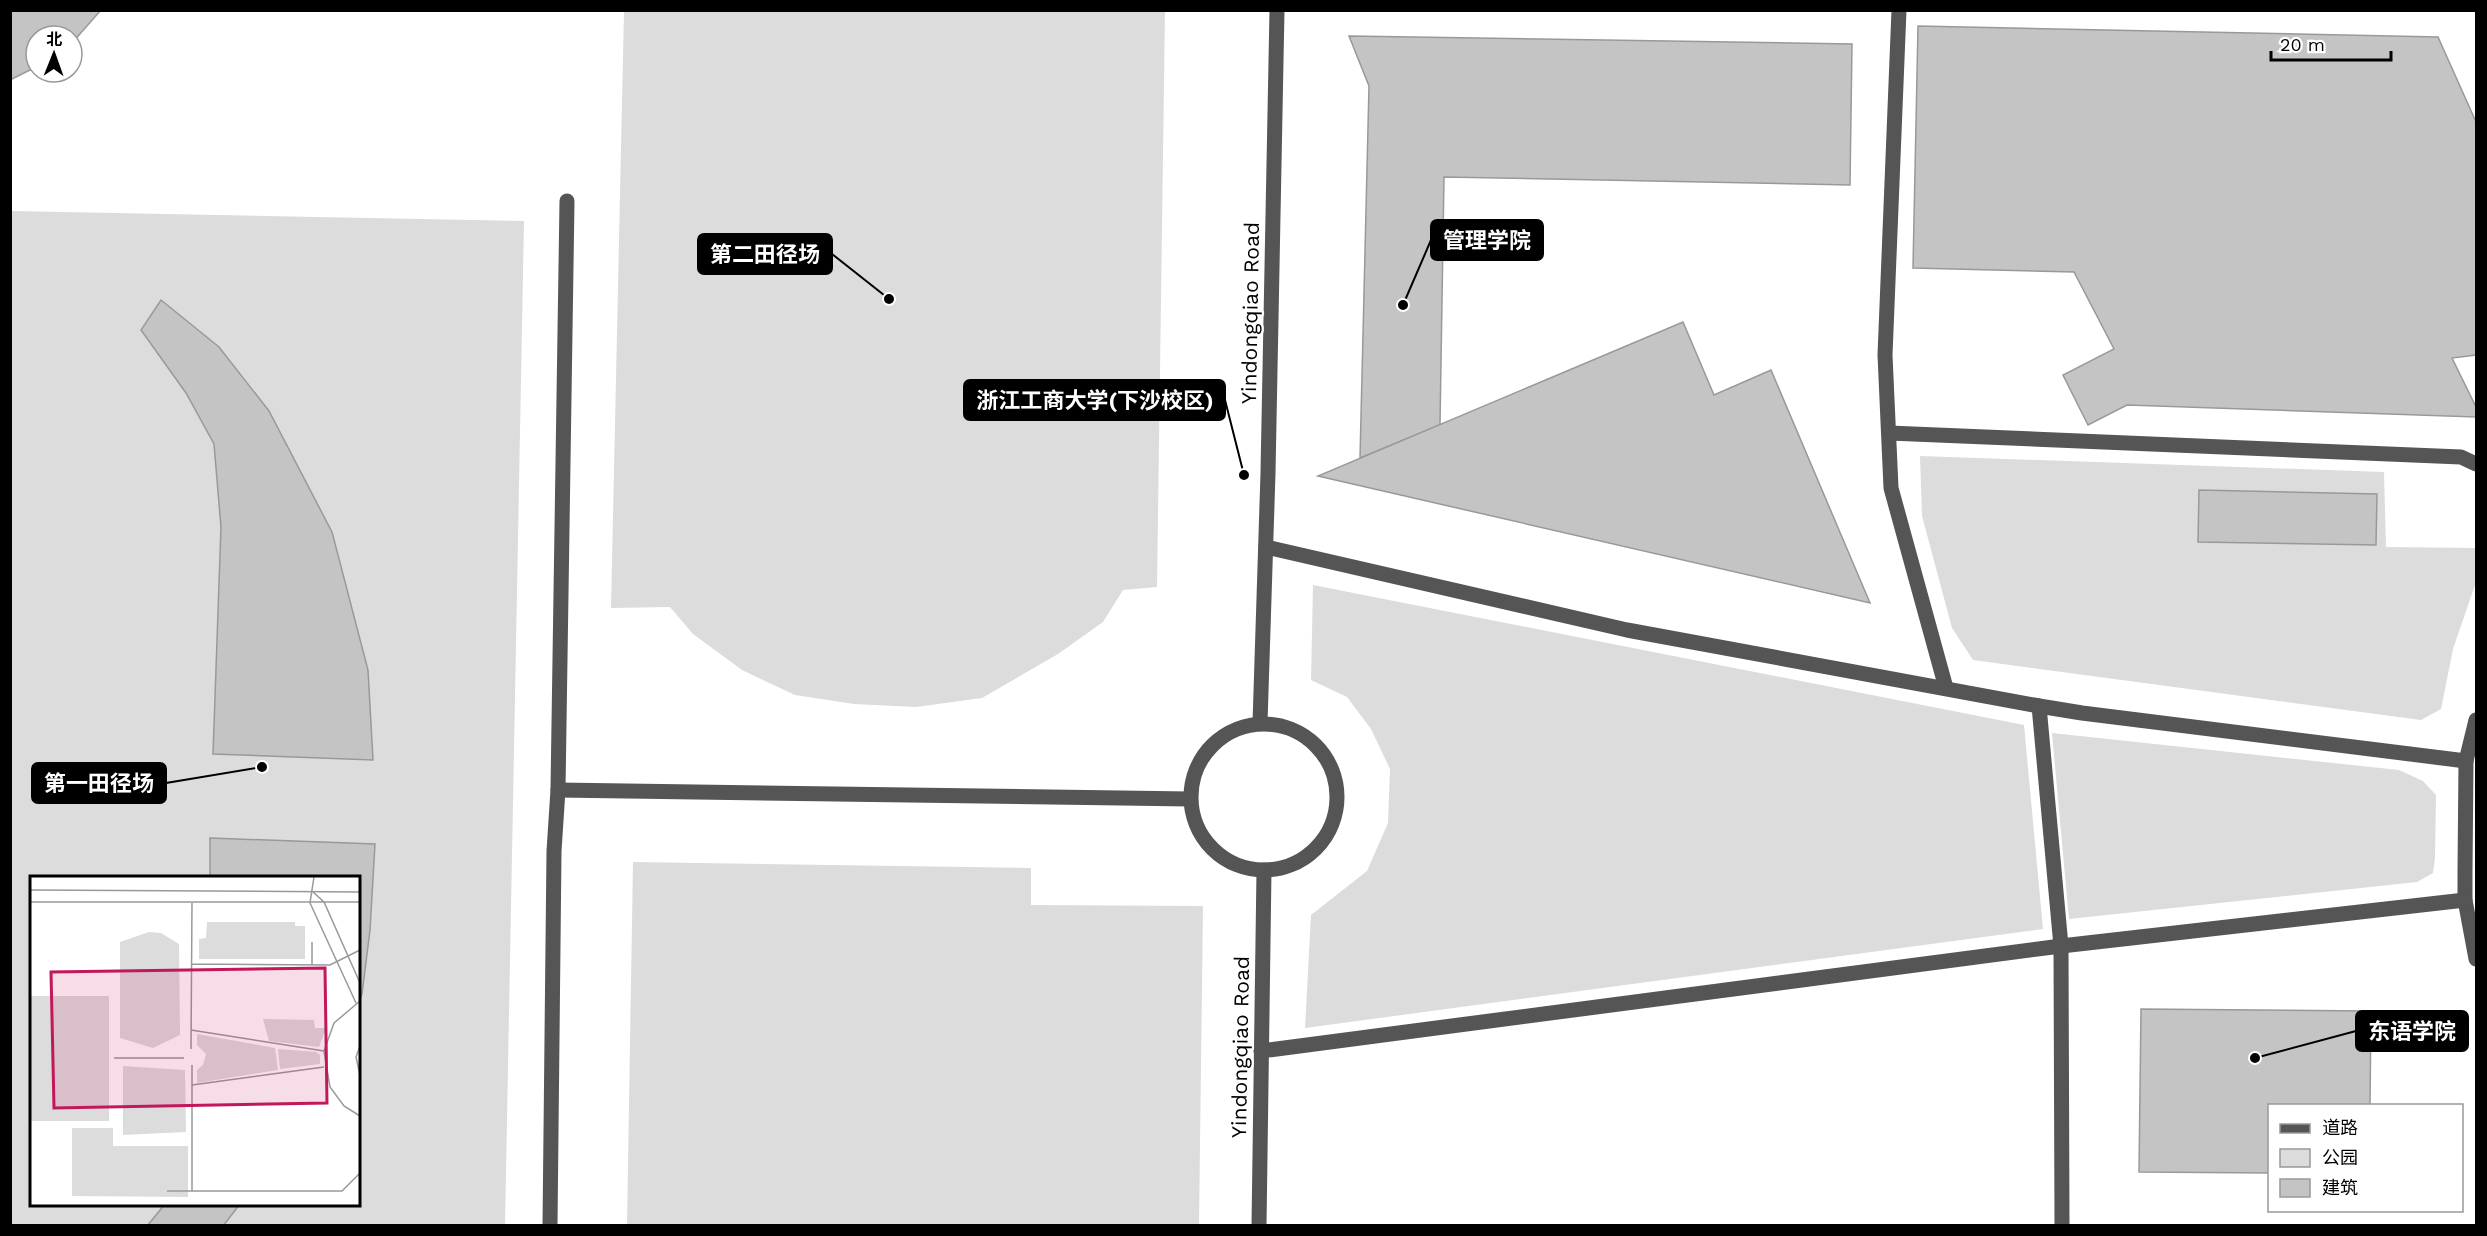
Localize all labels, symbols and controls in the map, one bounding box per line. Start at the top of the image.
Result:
north arrow [24,24,84,84]
scale bar [2271,24,2391,62]
text: 北 [46,30,62,49]
text: 20 m [2280,34,2325,55]
callout: 管理学院 [1431,220,1543,260]
street label: Yindongqiao Road [1236,222,1264,404]
text: 管理学院 [1443,228,1531,253]
callout: 第二田径场 [698,234,832,274]
text: 第二田径场 [710,242,820,267]
callout: 浙江工商大学(下沙校区) [964,380,1225,420]
text: 浙江工商大学(下沙校区) [976,388,1214,413]
callout: 第一田径场 [32,763,166,803]
text: 第一田径场 [44,771,154,796]
inset map [30,876,360,1206]
street label: Yindongqiao Road [1226,956,1254,1138]
callout: 东语学院 [2356,1011,2468,1051]
text: 东语学院 [2368,1019,2456,1044]
legend [2268,1104,2463,1212]
text: 道路 [2322,1117,2358,1138]
text: 公园 [2322,1147,2358,1168]
text: 建筑 [2322,1177,2358,1198]

